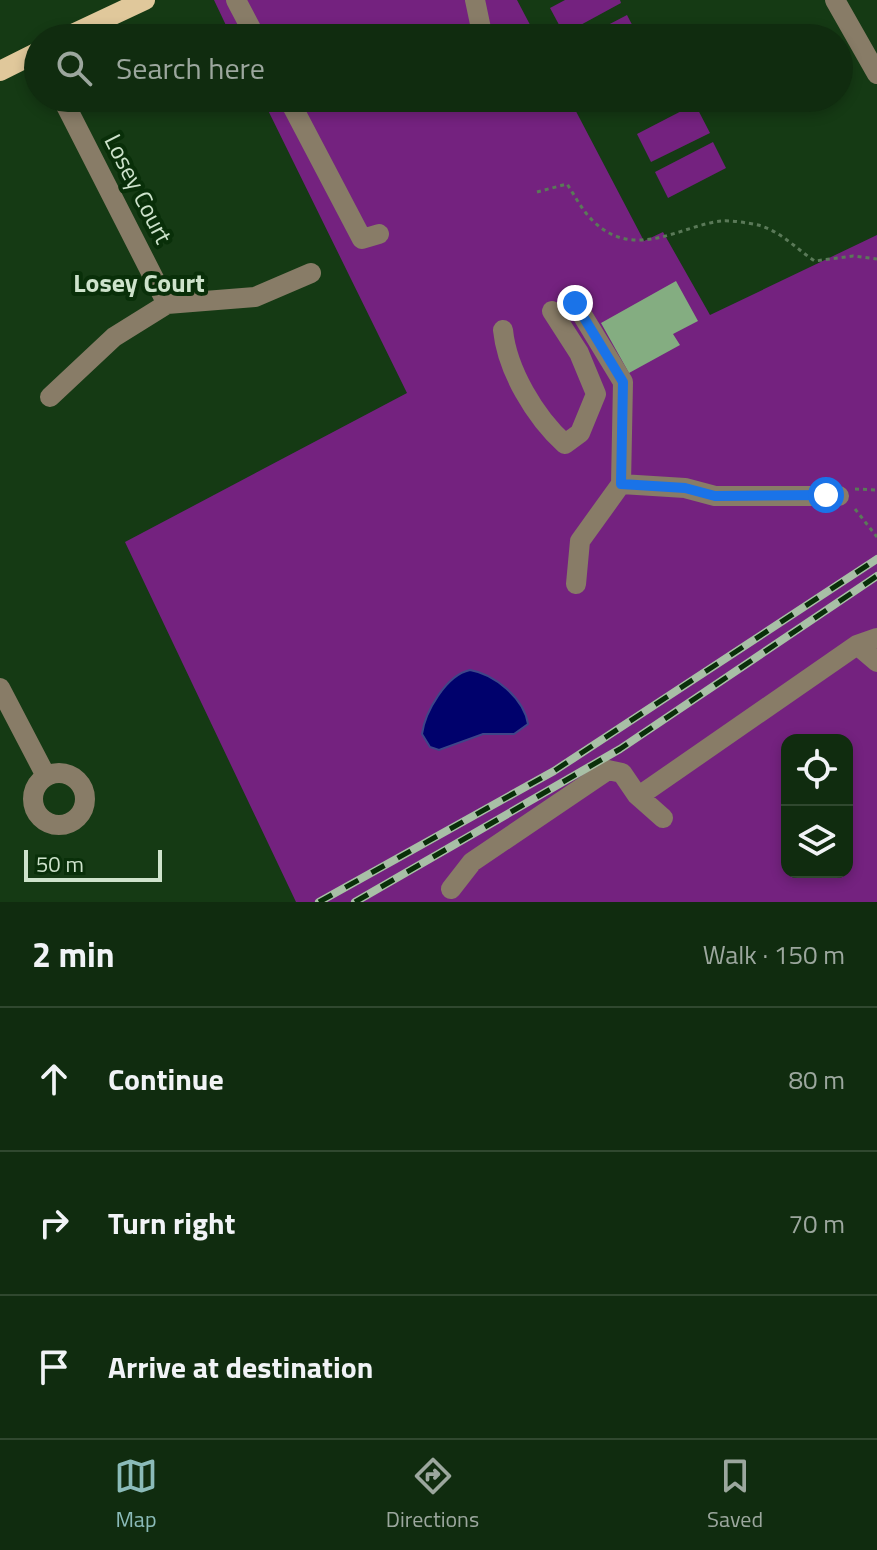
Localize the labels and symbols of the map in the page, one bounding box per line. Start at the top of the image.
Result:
street label: Losey Court [96,127,182,250]
district label: Losey Court [73,263,205,302]
route end [557,285,593,321]
route start [808,477,844,513]
scale bar [24,846,162,882]

